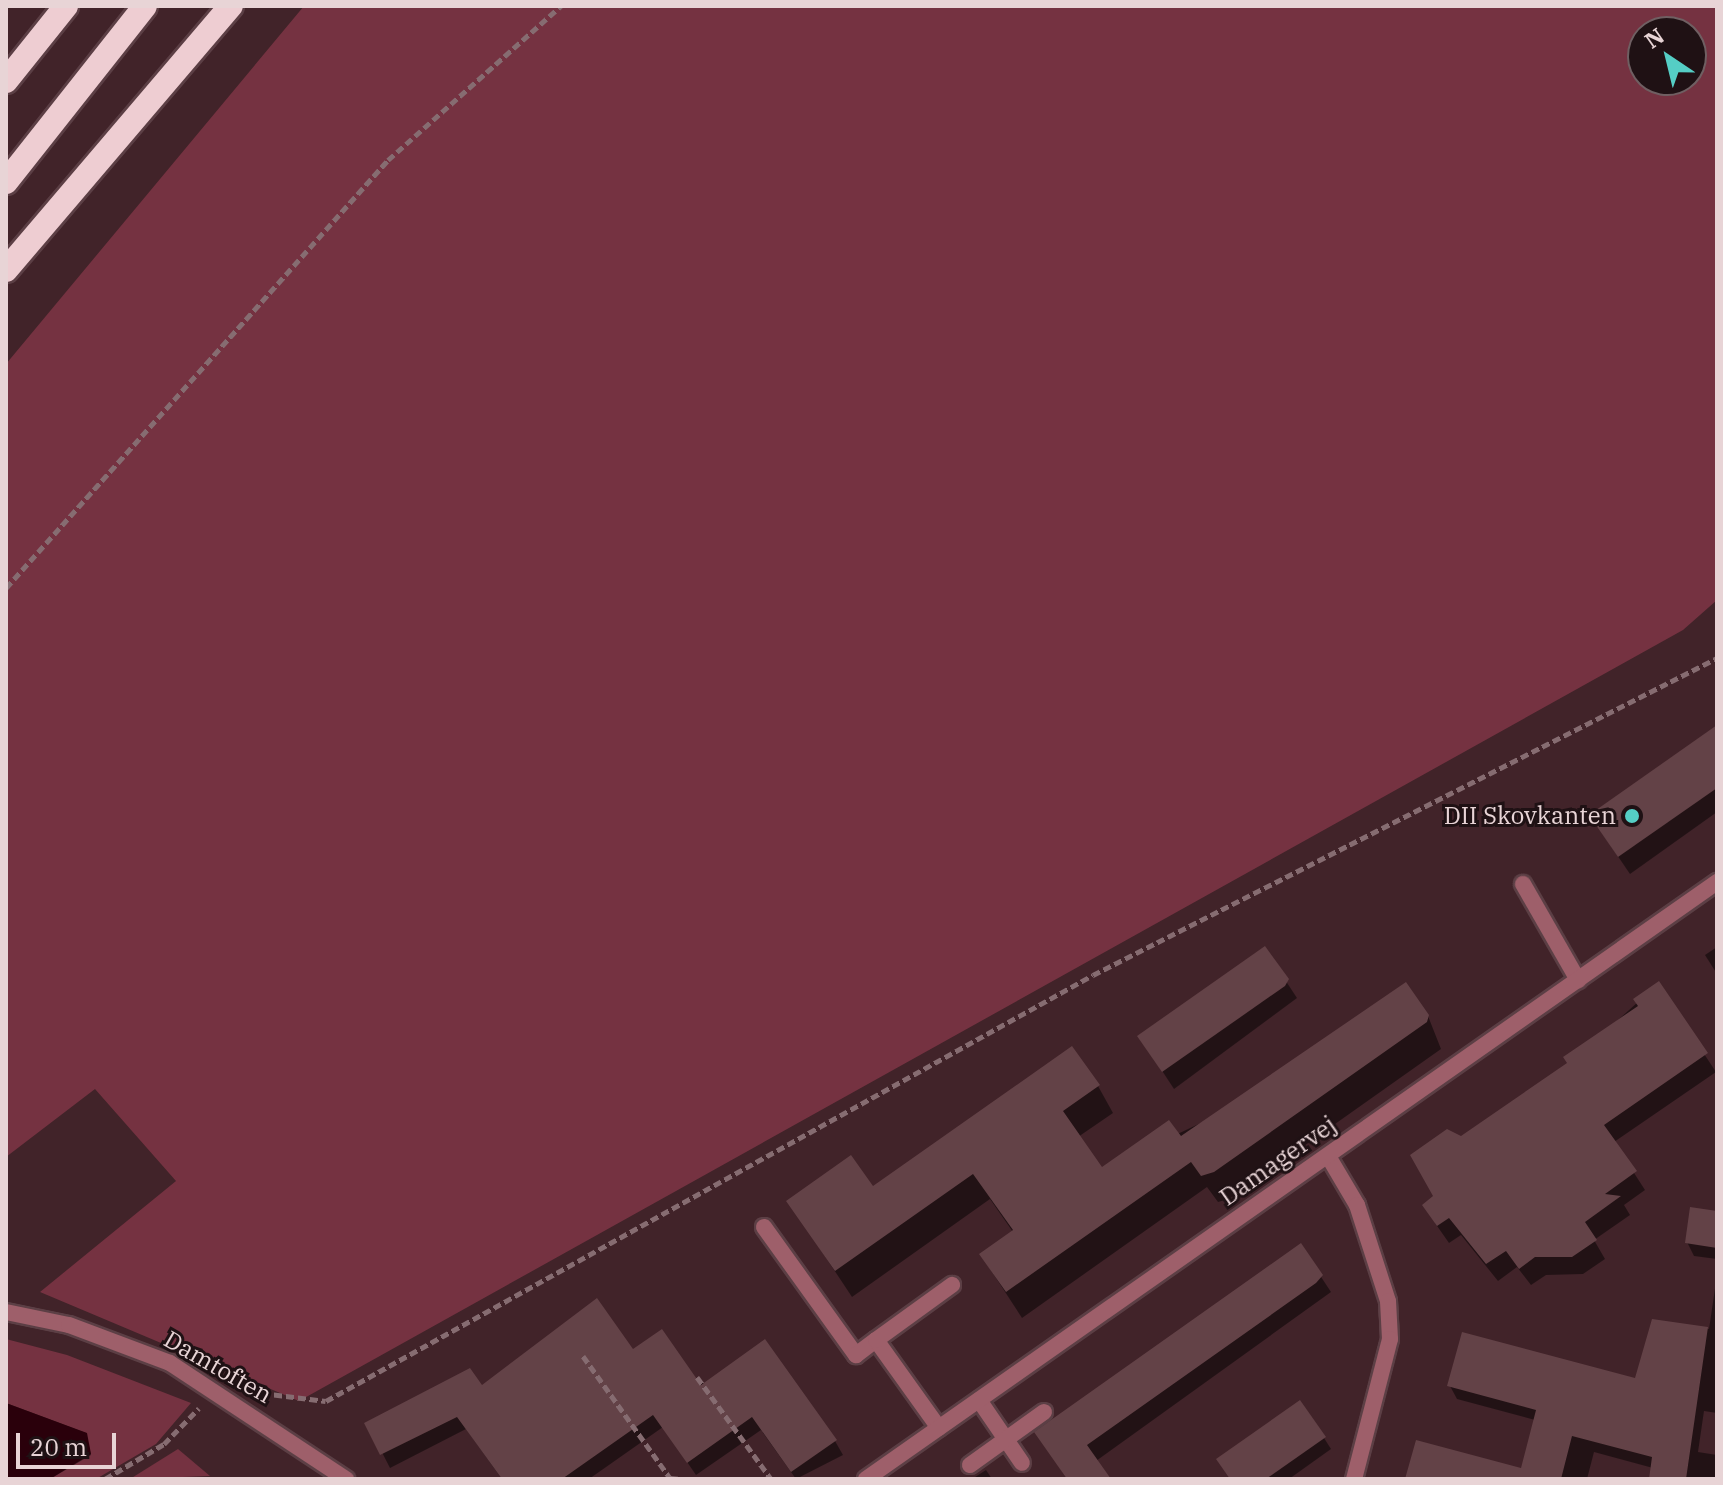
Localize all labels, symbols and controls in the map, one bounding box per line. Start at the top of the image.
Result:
north arrow [1627,16,1707,96]
text: N [1639,21,1670,54]
place label: DII Skovkanten [1444,802,1616,830]
marker: DII Skovkanten [1623,807,1641,825]
street label: Damagervej [1214,1110,1342,1212]
street label: Damtoften [159,1325,277,1409]
scale bar [20,1417,120,1467]
text: 20 m [30,1431,87,1463]

